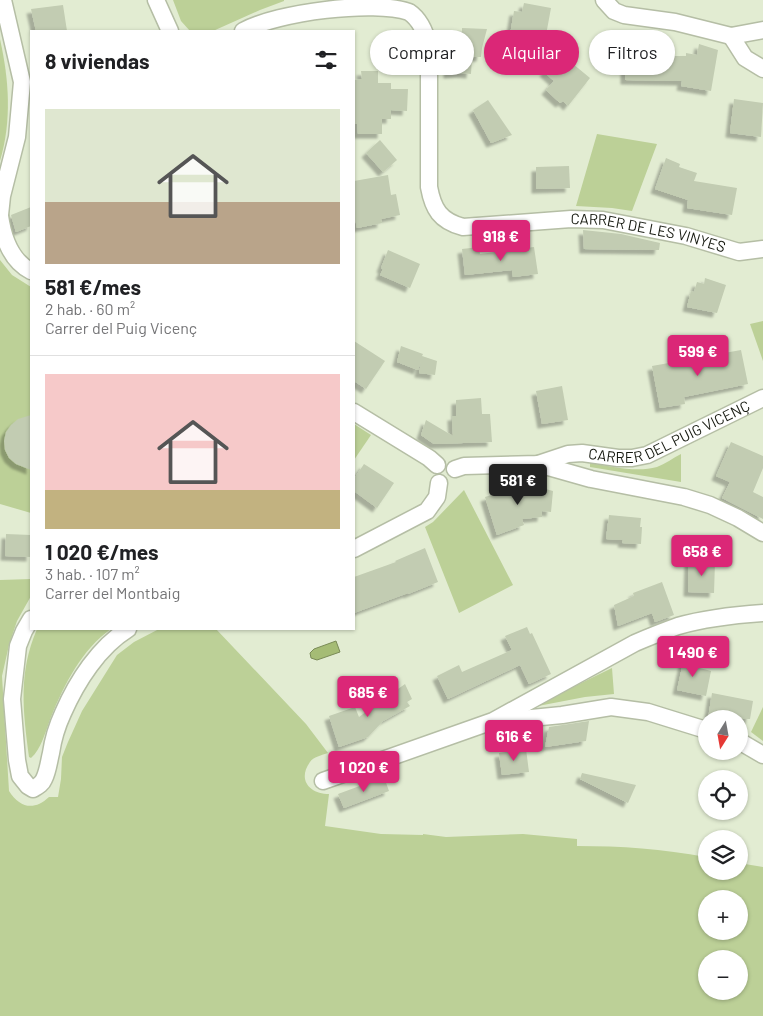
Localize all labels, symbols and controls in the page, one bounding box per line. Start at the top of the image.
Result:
chip: Comprar [370,30,474,75]
chip: Alquilar [484,30,579,75]
chip: Filtros [589,30,675,75]
icon: filters [312,46,340,74]
text: 8 viviendas [45,48,150,73]
icon: home [148,141,238,231]
street label: CARRER DE LES VINYES [570,209,728,255]
pin: 918 € [466,220,536,262]
text: 918 € [483,226,519,245]
text: 581 €/mes [45,274,141,299]
text: 2 hab. · 60 m² [45,299,135,318]
text: Carrer del Puig Vicenç [45,318,197,337]
pin: 599 € [663,334,733,377]
text: 599 € [679,341,717,360]
street label: CARRER DEL PUIG VICENÇ [587,396,752,466]
icon: home [148,407,238,497]
pin: 581 € [483,464,553,506]
text: 581 € [500,470,536,489]
pin: 658 € [667,534,737,577]
text: 1 020 €/mes [45,539,159,564]
text: 658 € [682,541,722,560]
text: 3 hab. · 107 m² [45,564,140,583]
text: Carrer del Montbaig [45,583,180,602]
pin: 1 490 € [647,636,739,678]
text: 1 490 € [668,642,718,661]
pin: 685 € [333,676,403,718]
text: 685 € [348,682,388,701]
north arrow [698,710,748,760]
map controls [698,710,748,1000]
pin: 616 € [479,720,549,762]
text: 616 € [496,726,532,745]
pin: 1 020 € [318,750,410,793]
text: 1 020 € [339,757,389,776]
button: locate [698,770,748,820]
button: layers [698,830,748,880]
button: + [698,890,748,940]
button: − [698,950,748,1000]

